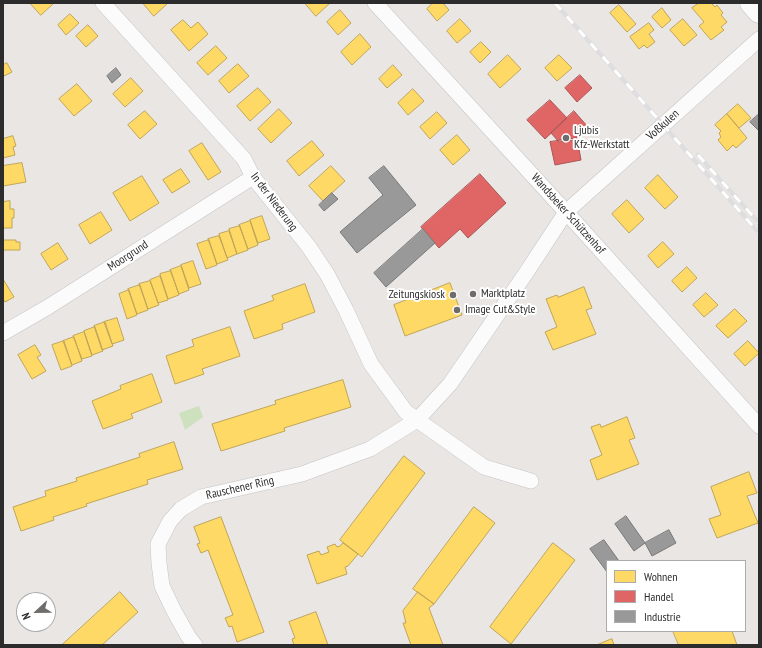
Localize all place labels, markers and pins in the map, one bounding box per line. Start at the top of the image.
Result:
place label: Ljubis Kfz-Werkstatt [574,124,630,152]
marker: Ljubis Kfz-Werkstatt [561,133,571,143]
place label: Marktplatz [481,287,525,301]
place label: Zeitungskiosk [388,288,445,302]
marker: Marktplatz [468,289,478,299]
marker: Zeitungskiosk [448,290,458,300]
place label: Image Cut&Style [465,303,535,317]
marker: Image Cut&Style [452,305,462,315]

